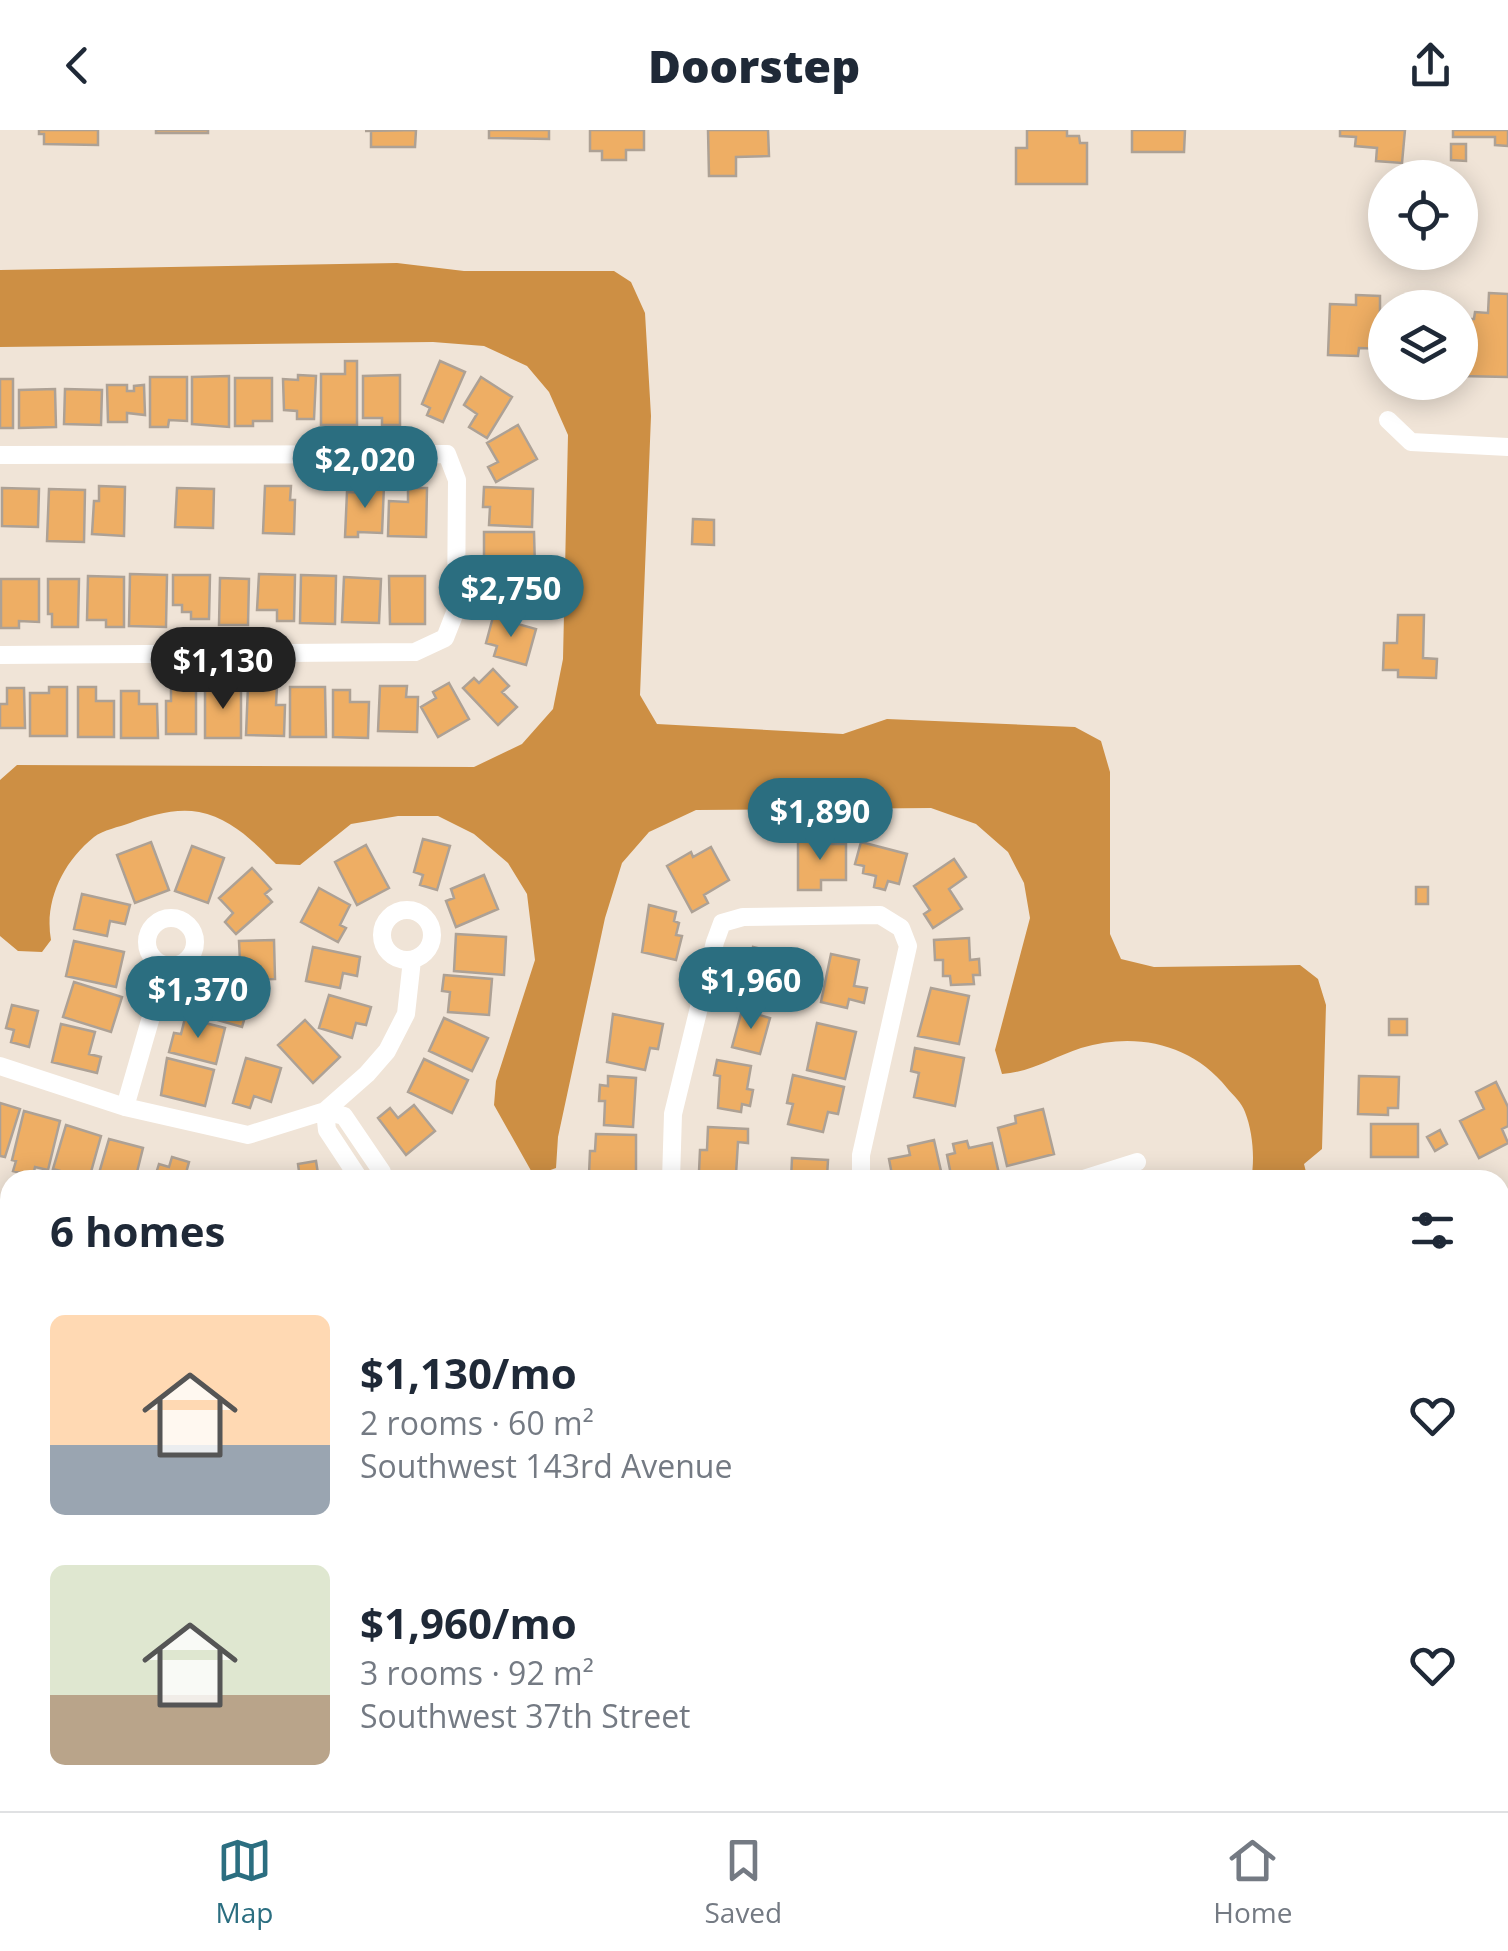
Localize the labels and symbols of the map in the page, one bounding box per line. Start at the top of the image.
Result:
pin: $2,020 [284,426,446,511]
pin: $2,750 [430,555,592,640]
pin: $1,130 [142,627,304,712]
pin: $1,890 [739,778,901,863]
pin: $1,960 [670,947,832,1032]
pin: $1,370 [117,956,279,1041]

